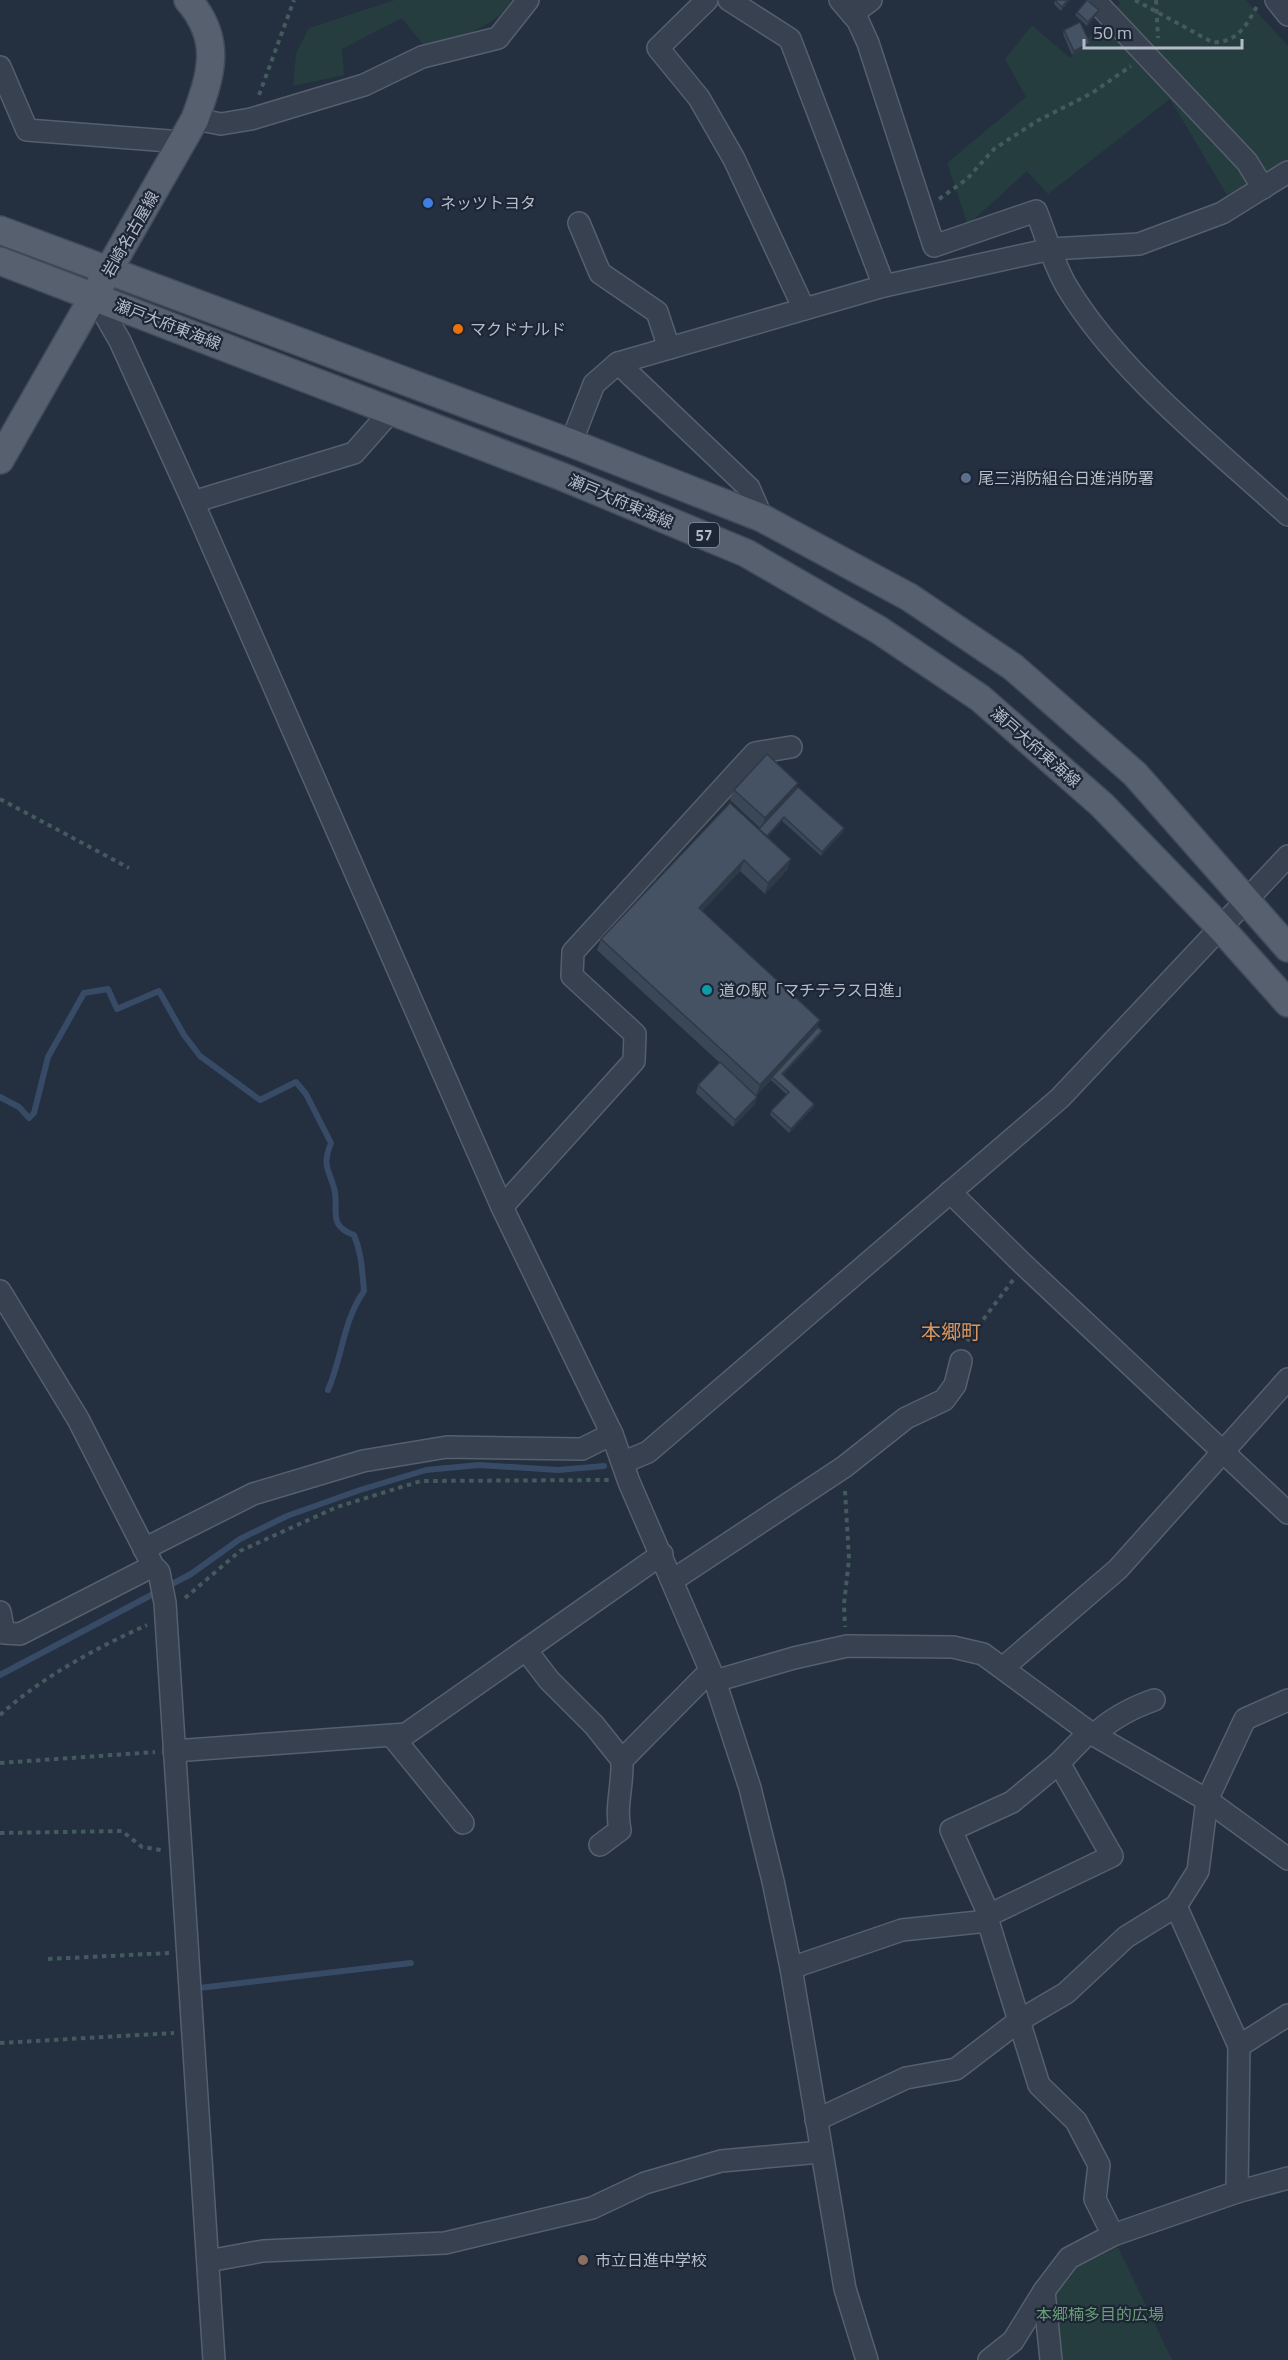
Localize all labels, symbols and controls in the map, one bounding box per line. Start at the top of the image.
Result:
scale bar [1084,12,1242,50]
text: 50 m [1093,19,1132,46]
street label: 岩崎名古屋線 [96,186,164,282]
place label: ネッツトヨタ [440,191,536,215]
marker: ネッツトヨタ [421,196,435,210]
street label: 瀬戸大府東海線 [111,293,225,355]
place label: マクドナルド [470,317,566,341]
marker: マクドナルド [451,322,465,336]
place label: 尾三消防組合日進消防署 [978,466,1154,490]
street label: 瀬戸大府東海線 [565,468,677,534]
marker: 尾三消防組合日進消防署 [959,471,973,485]
road number: 57 [689,523,719,547]
street label: 瀬戸大府東海線 [986,701,1086,793]
place label: 道の駅「マチテラス日進」 [719,978,911,1002]
marker: 道の駅「マチテラス日進」 [700,983,714,997]
district label: 本郷町 [921,1316,981,1347]
place label: 市立日進中学校 [595,2248,707,2272]
marker: 市立日進中学校 [576,2253,590,2267]
park label: 本郷楠多目的広場 [1036,2302,1164,2326]

